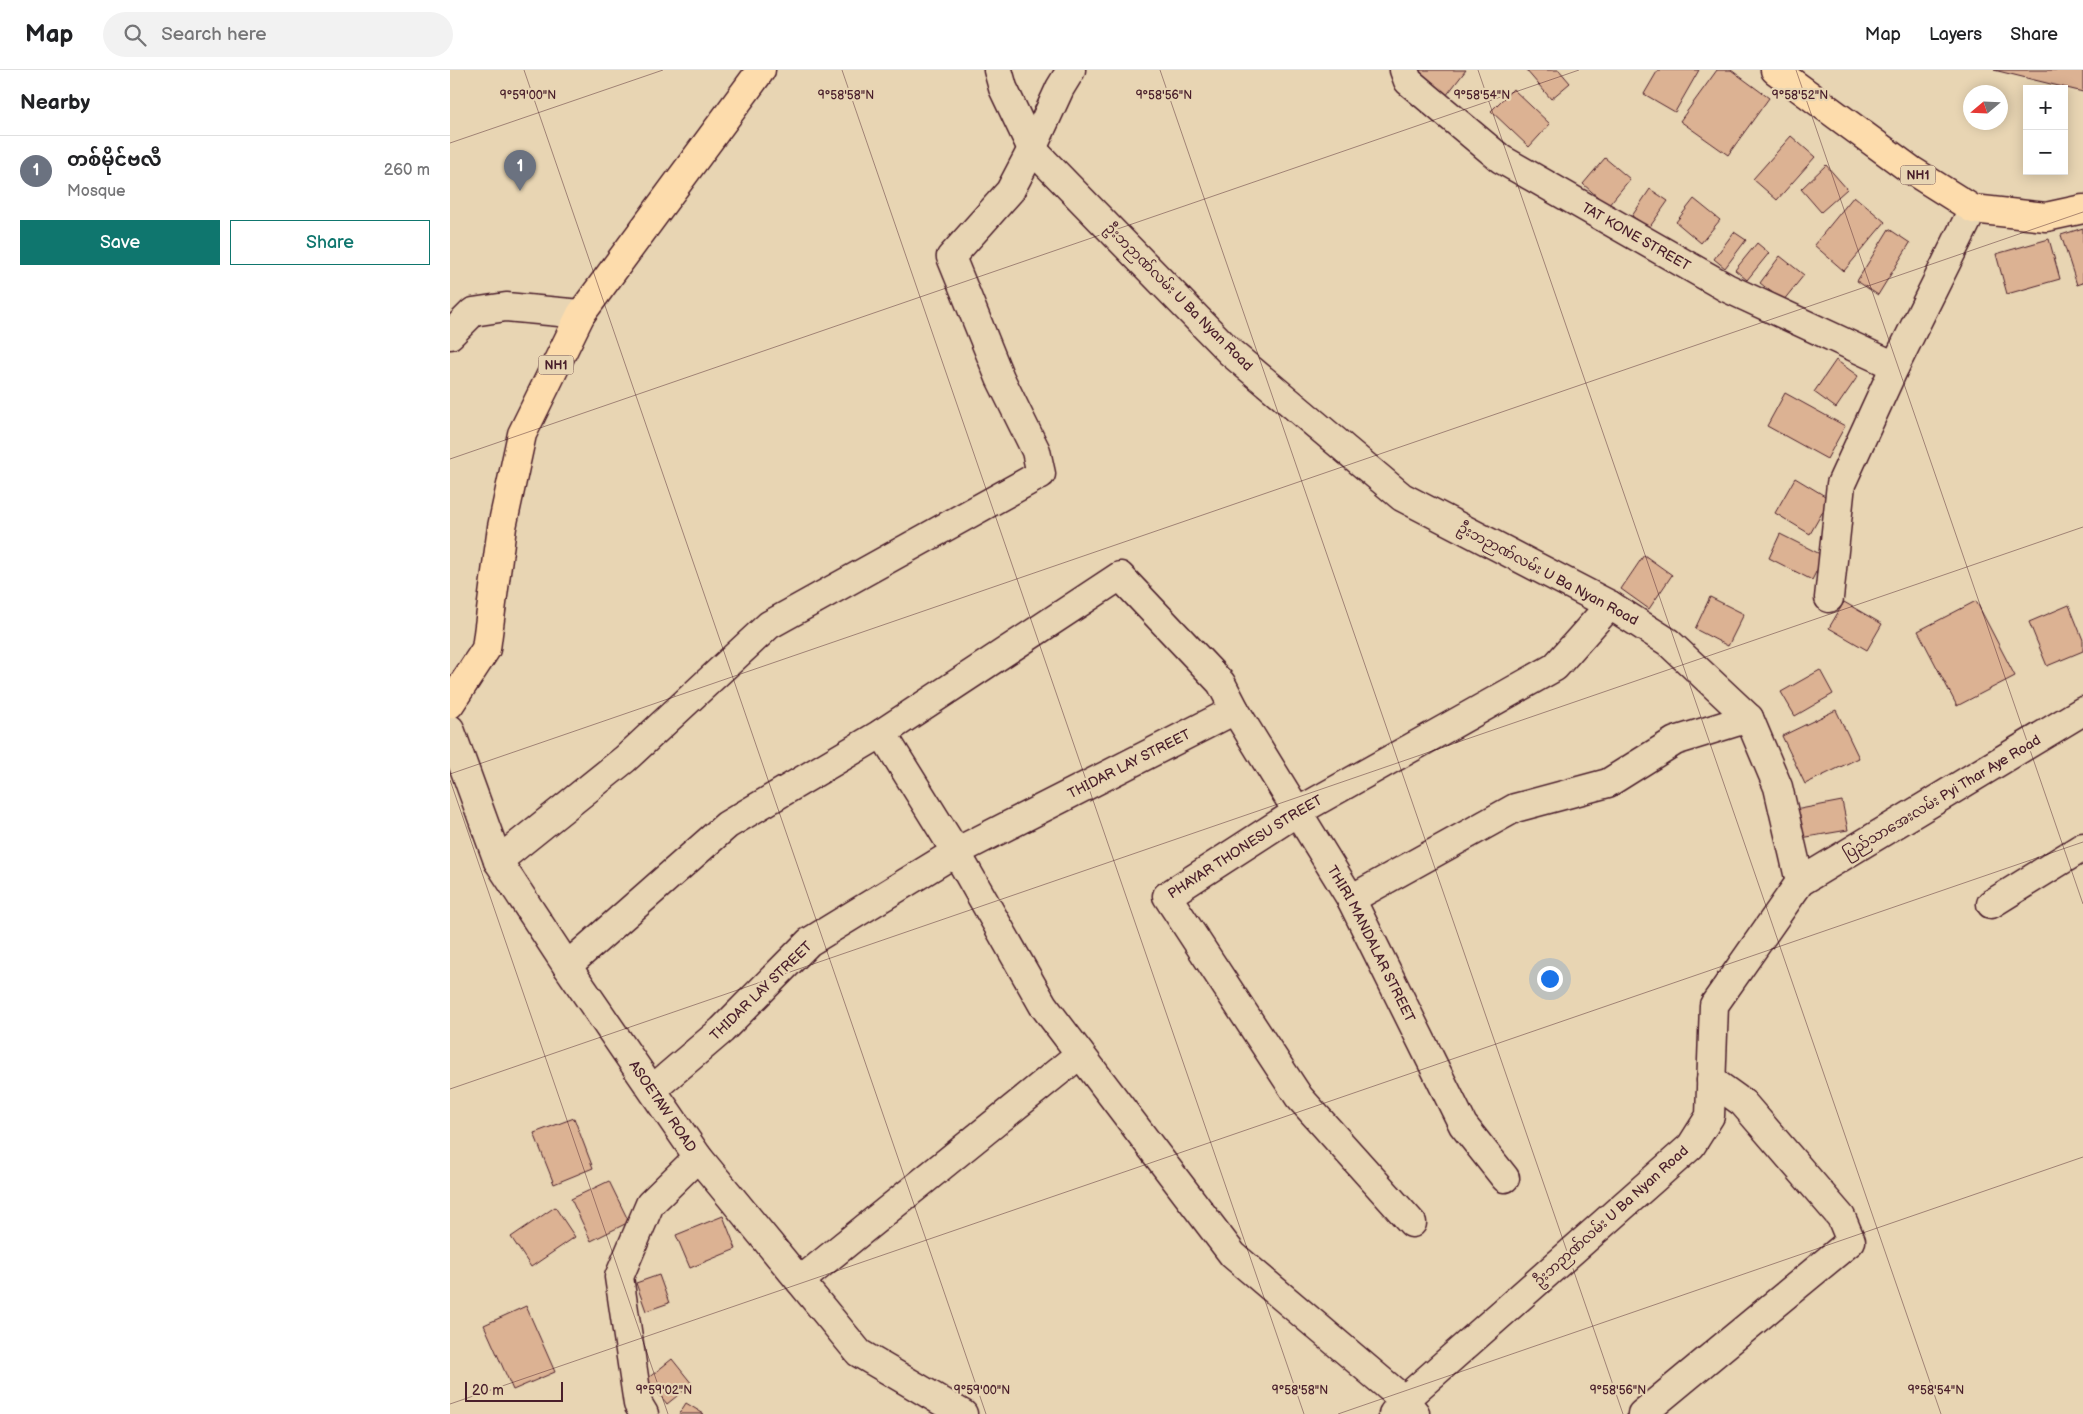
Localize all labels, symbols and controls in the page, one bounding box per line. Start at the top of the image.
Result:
search box [103,12,453,57]
text: Map [25,20,73,49]
icon: search [121,21,149,49]
text: Search here [161,23,267,46]
text: Map [1865,24,1901,45]
text: Layers [1929,24,1982,45]
text: Share [2010,24,2058,45]
north arrow [1963,85,2008,130]
map controls [2023,85,2068,175]
button: + [2023,85,2068,130]
text: 9°59'00"N [500,88,556,103]
text: 9°58'58"N [818,88,874,103]
text: 9°58'56"N [1136,88,1192,103]
text: 9°58'54"N [1454,88,1510,103]
text: 9°58'52"N [1772,88,1828,103]
text: Nearby [20,90,90,115]
button: − [2023,130,2068,175]
text: တစ်မိုင်ဗလီ [67,149,162,172]
pin: 1 [504,150,536,191]
text: 1 [33,161,39,180]
text: 260 m [384,161,430,180]
road number: NH1 [1900,166,1936,184]
text: Mosque [67,182,126,201]
street label: TAT KONE STREET [1579,199,1694,274]
street label: ဦးဘဉာဏ်လမ်း U Ba Nyan Road [1099,218,1258,377]
button: Save [20,220,220,265]
button: Share [230,220,430,265]
road number: NH1 [538,356,574,374]
street label: ဦးဘဉာဏ်လမ်း U Ba Nyan Road [1453,517,1642,632]
street label: THIDAR LAY STREET [1065,725,1194,802]
street label: ပြည်သာအေးလမ်း Pyi Thar Aye Road [1839,729,2045,865]
street label: PHAYAR THONESU STREET [1164,791,1326,902]
street label: THIRI MANDALAR STREET [1324,862,1419,1025]
street label: THIDAR LAY STREET [706,937,816,1044]
your location [1537,966,1563,992]
street label: ASOETAW ROAD [626,1057,700,1155]
street label: ဦးဘဉာဏ်လမ်း U Ba Nyan Road [1529,1141,1694,1292]
scale bar [465,1379,562,1402]
text: 20 m [472,1382,504,1399]
text: 9°59'02"N [636,1383,692,1398]
text: 9°59'00"N [954,1383,1010,1398]
text: 9°58'58"N [1272,1383,1328,1398]
text: 9°58'56"N [1590,1383,1646,1398]
text: 9°58'54"N [1908,1383,1964,1398]

